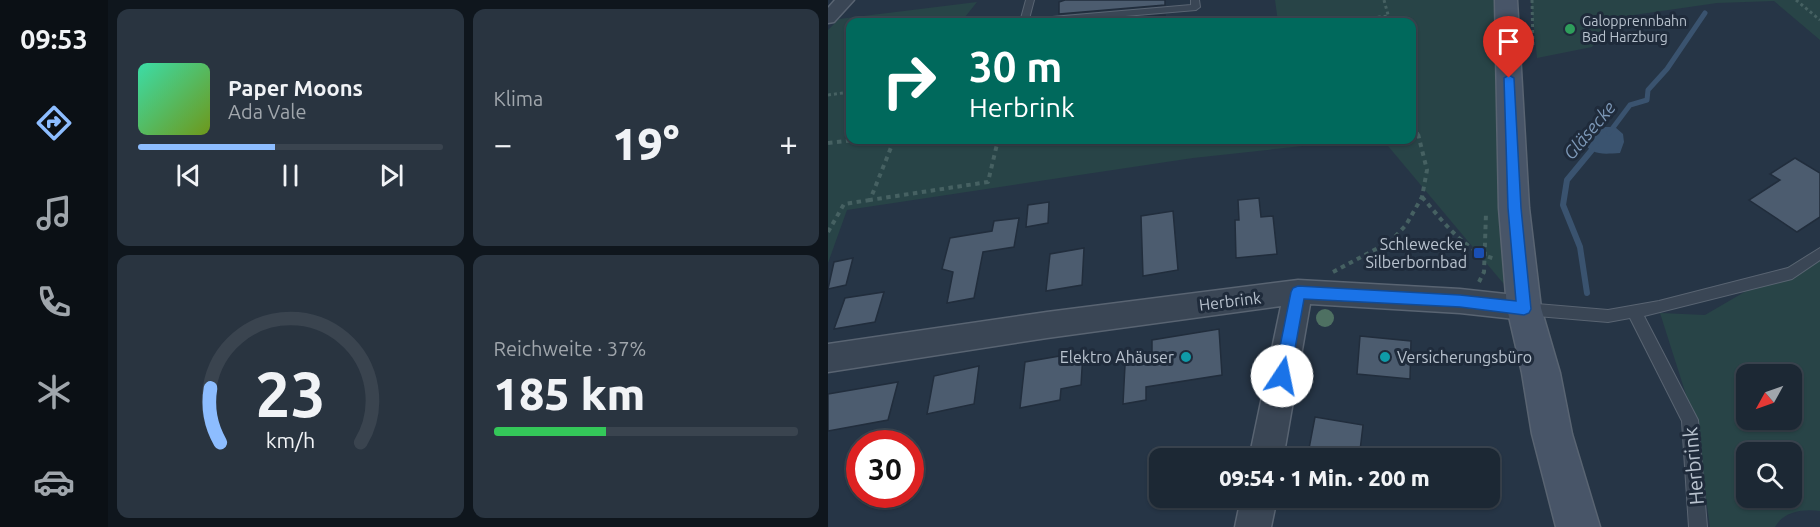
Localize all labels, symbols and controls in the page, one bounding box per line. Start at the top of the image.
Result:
place label: Galopprennbahn Bad Harzburg [1582,13,1687,45]
pin [1483,16,1534,78]
marker: Galopprennbahn Bad Harzburg [1563,22,1577,36]
text: 09:53 [20,24,88,54]
icon: arrive [1492,25,1525,58]
icon: right [870,42,948,120]
text: 30 m [969,43,1063,90]
text: Paper Moons [228,75,363,100]
text: Klima [494,87,543,110]
text: Herbrink [969,92,1075,122]
water label: Gläsecke [1559,97,1619,163]
text: Ada Vale [228,100,306,123]
icon: directions [33,102,75,144]
text: 19° [612,118,679,169]
text: − [494,125,512,162]
text: + [779,125,798,162]
icon: previous [172,159,205,192]
icon: pause [274,159,307,192]
icon: next [375,159,408,192]
icon: music [33,192,75,234]
place label: Schlewecke, Silberbornbad [1365,235,1467,271]
marker: Schlewecke, Silberbornbad [1472,246,1486,260]
icon: phone [33,281,75,323]
street label: Herbrink [1198,288,1262,314]
text: Reichweite · 37% [494,337,646,360]
position arrow [1250,344,1314,408]
place label: Elektro Ahäuser [1060,348,1174,366]
place label: Versicherungsbüro [1397,348,1532,366]
marker: Elektro Ahäuser [1179,350,1193,364]
marker: Versicherungsbüro [1378,350,1392,364]
text: 23 [255,359,325,429]
north arrow [1736,364,1802,430]
map controls [1736,364,1802,508]
text: 185 km [494,368,645,419]
icon: climate [33,371,75,413]
street label: Herbrink [1678,426,1708,506]
text: km/h [265,429,315,453]
speed limit sign: 30 [846,430,924,508]
button: search [1736,442,1802,508]
icon: car [33,461,75,503]
text: 09:54 · 1 Min. · 200 m [1219,465,1430,490]

